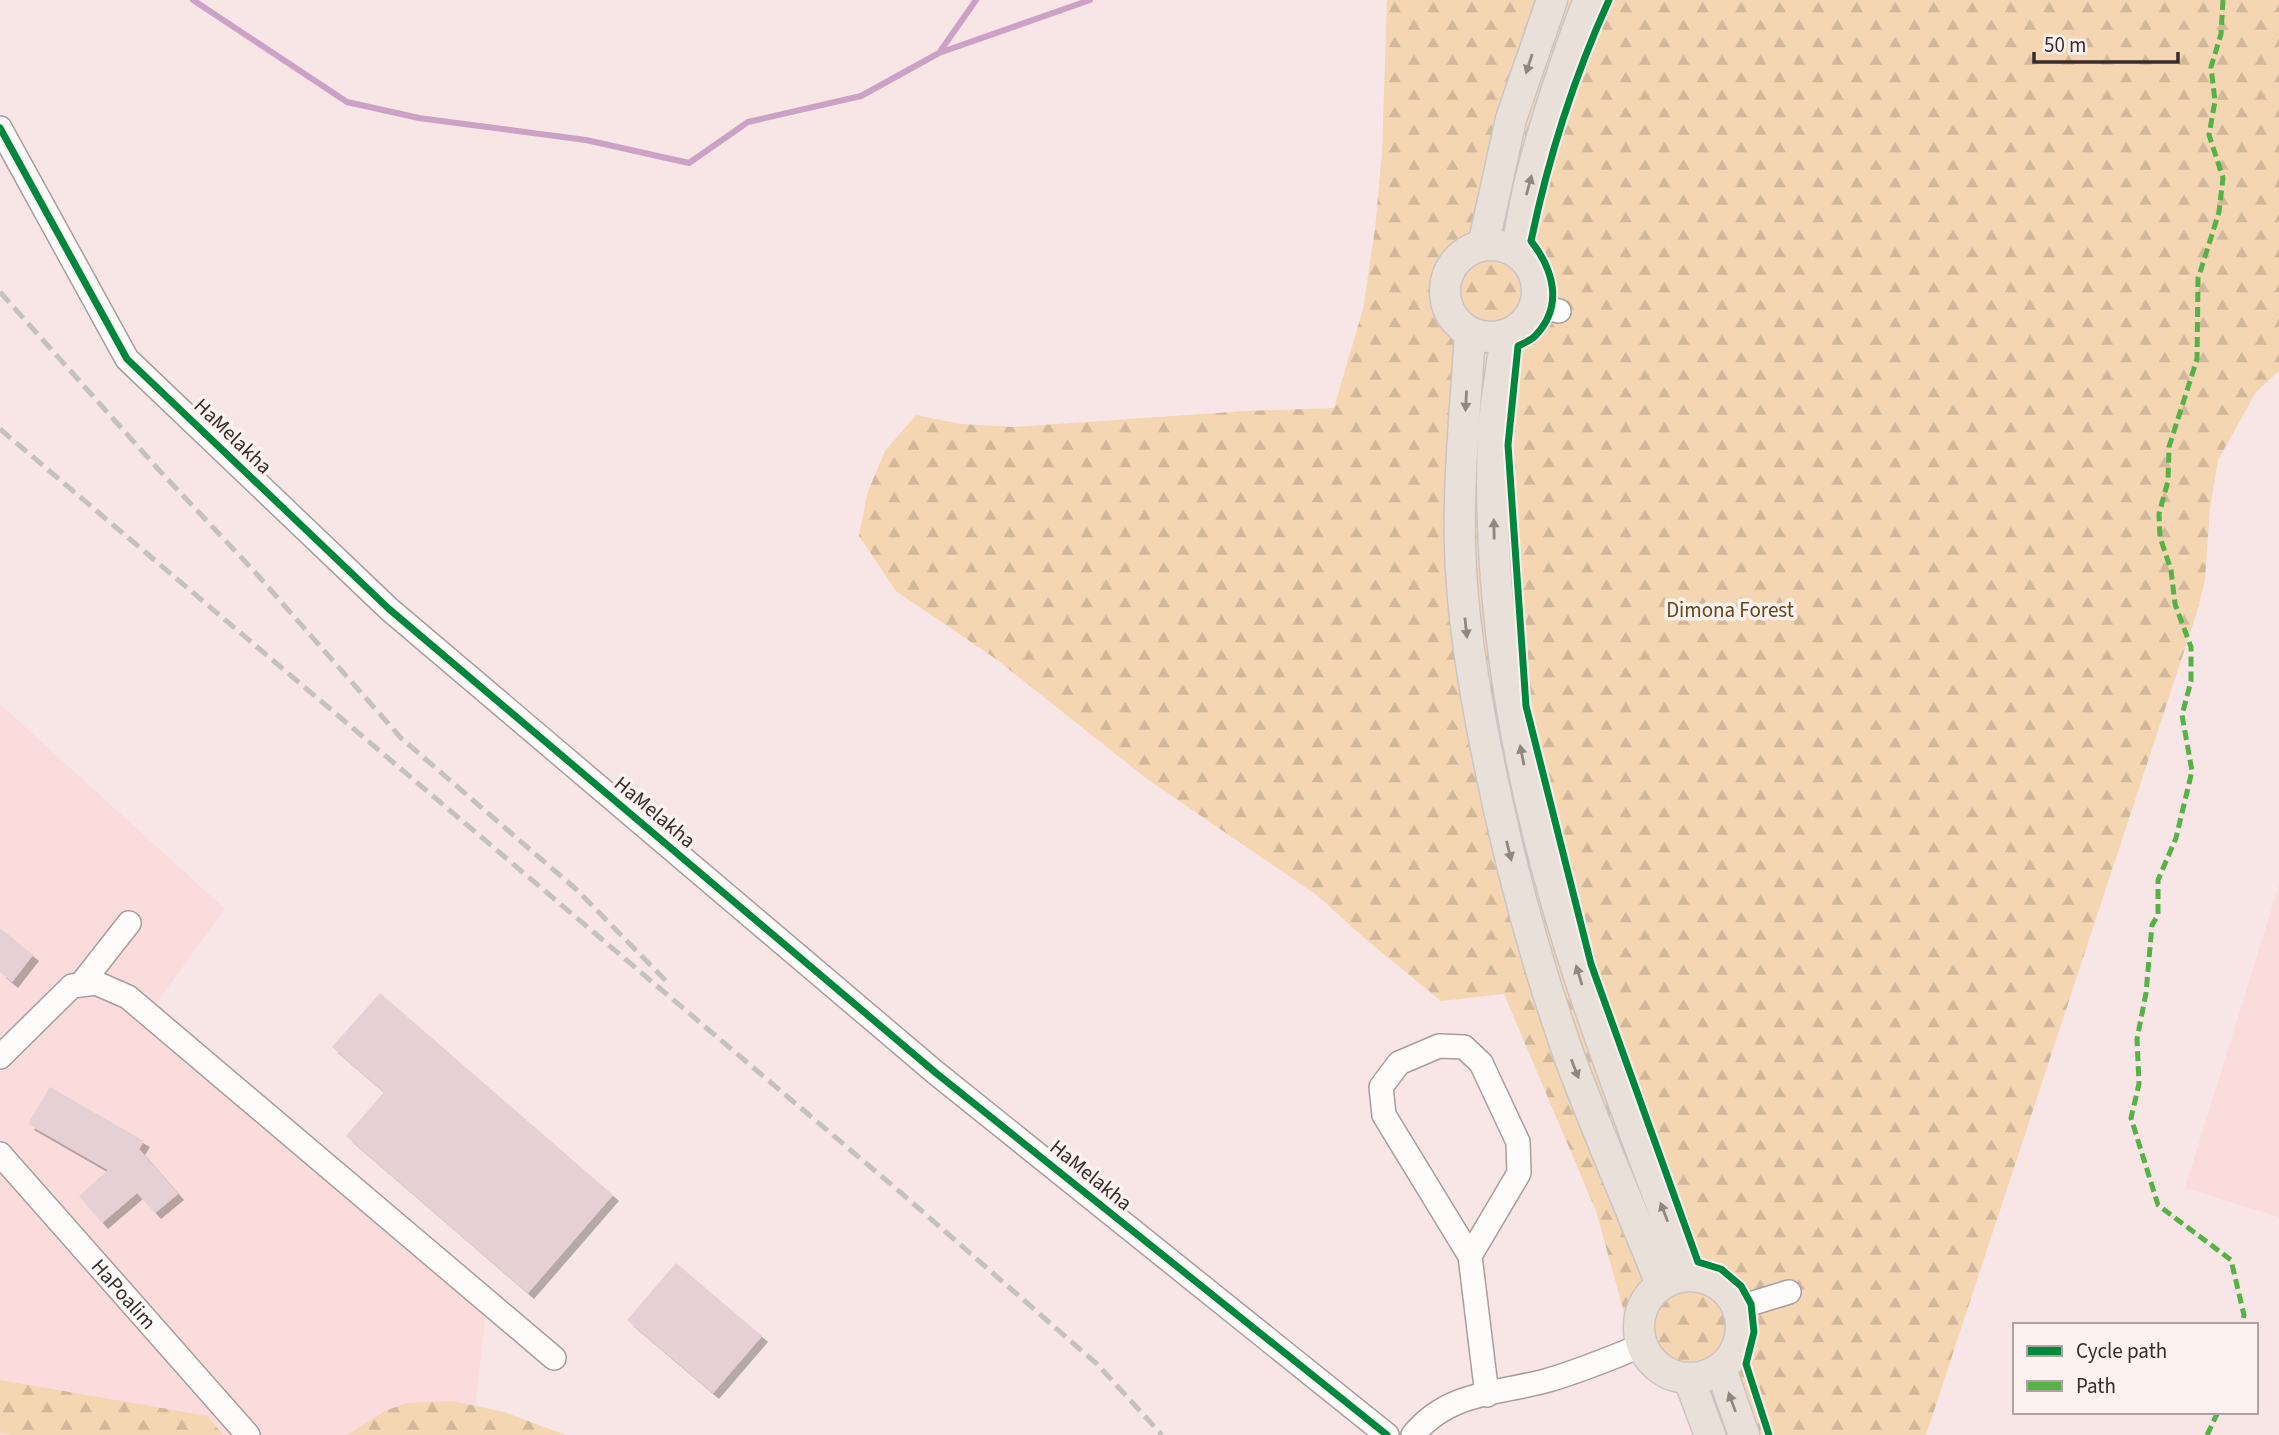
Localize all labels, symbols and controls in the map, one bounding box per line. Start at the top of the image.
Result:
scale bar [2034,21,2178,65]
text: 50 m [2044,30,2086,60]
one-way arrow [1524,54,1534,75]
one-way arrow [1524,174,1535,196]
one-way arrow [1460,390,1471,412]
street label: HaMelakha [187,391,279,481]
one-way arrow [1488,518,1499,540]
park label: Dimona Forest [1666,595,1794,625]
one-way arrow [1461,617,1472,639]
one-way arrow [1516,744,1527,766]
street label: HaMelakha [608,769,702,855]
one-way arrow [1503,840,1514,862]
one-way arrow [1573,964,1583,985]
one-way arrow [1569,1058,1580,1079]
street label: HaMelakha [1043,1132,1139,1218]
one-way arrow [1659,1201,1670,1222]
street label: HaPoalim [84,1252,163,1336]
legend [2013,1323,2258,1414]
text: Cycle path [2076,1336,2167,1366]
text: Path [2076,1371,2116,1401]
one-way arrow [1727,1391,1738,1412]

